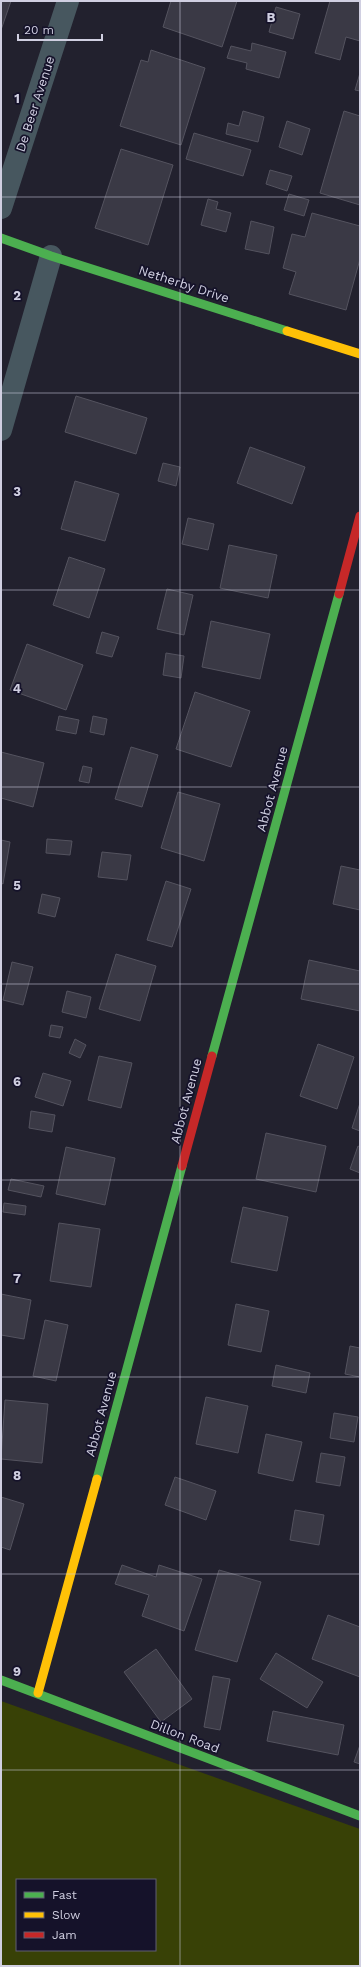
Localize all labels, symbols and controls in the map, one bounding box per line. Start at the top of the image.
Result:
text: B [267,10,276,25]
scale bar [18,16,102,42]
text: 20 m [24,23,54,37]
street label: De Beer Avenue [12,54,58,154]
text: 1 [14,91,20,106]
street label: Netherby Drive [137,262,231,306]
text: 2 [13,288,21,303]
text: 3 [13,484,21,499]
text: 4 [13,681,22,696]
street label: Abbot Avenue [253,745,291,833]
text: 5 [13,878,21,893]
street label: Abbot Avenue [167,1057,205,1145]
text: 6 [13,1074,21,1089]
text: 7 [13,1271,21,1286]
street label: Abbot Avenue [82,1370,120,1458]
text: 8 [13,1468,21,1483]
text: 9 [13,1664,21,1679]
street label: Dillon Road [148,1716,222,1756]
legend [16,1879,156,1951]
text: Fast [52,1888,77,1902]
text: Slow [52,1908,80,1922]
text: Jam [52,1928,77,1942]

